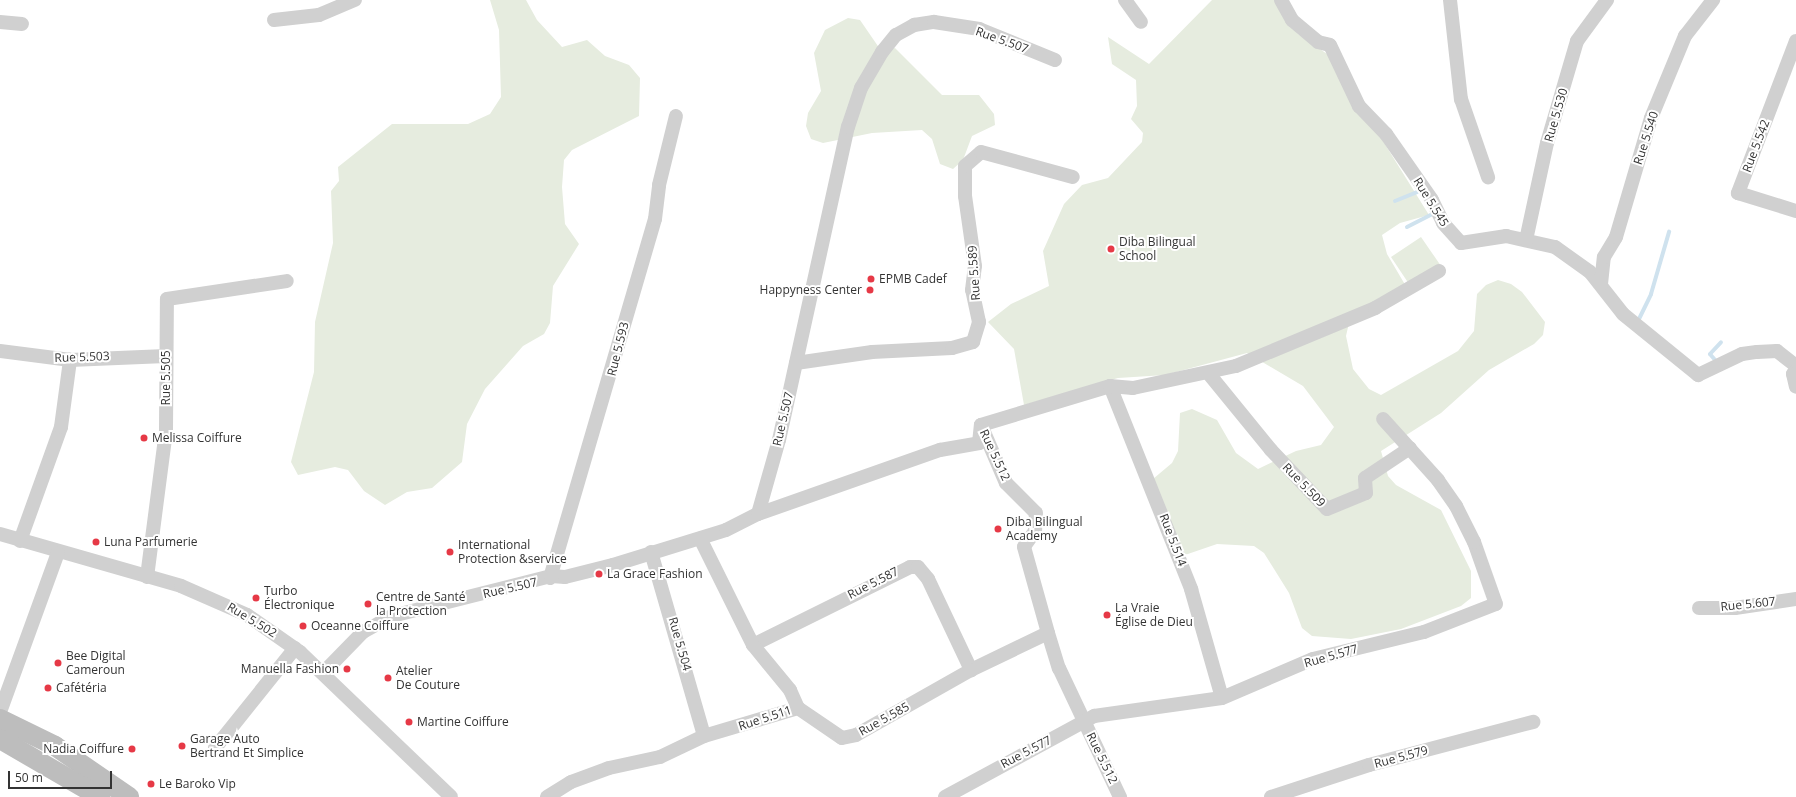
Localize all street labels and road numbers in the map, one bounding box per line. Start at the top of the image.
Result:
street label: Rue 5.507 [974,24,1030,56]
street label: Rue 5.530 [1541,86,1571,144]
street label: Rue 5.540 [1631,110,1661,166]
street label: Rue 5.542 [1739,118,1773,174]
street label: Rue 5.545 [1410,175,1452,229]
street label: Rue 5.589 [965,245,983,301]
street label: Rue 5.593 [604,320,632,378]
street label: Rue 5.503 [54,349,110,365]
street label: Rue 5.505 [159,350,173,406]
street label: Rue 5.507 [770,390,796,448]
street label: Rue 5.512 [977,427,1013,483]
street label: Rue 5.509 [1280,460,1328,510]
street label: Rue 5.514 [1156,512,1190,568]
street label: Rue 5.587 [845,564,901,602]
street label: Rue 5.507 [481,575,539,601]
street label: Rue 5.607 [1720,594,1776,614]
street label: Rue 5.502 [225,600,279,640]
street label: Rue 5.504 [665,615,695,673]
street label: Rue 5.577 [1302,641,1360,671]
street label: Rue 5.585 [856,699,912,739]
street label: Rue 5.511 [737,703,793,733]
street label: Rue 5.512 [1083,730,1121,786]
street label: Rue 5.577 [998,733,1054,771]
street label: Rue 5.579 [1372,743,1430,771]

